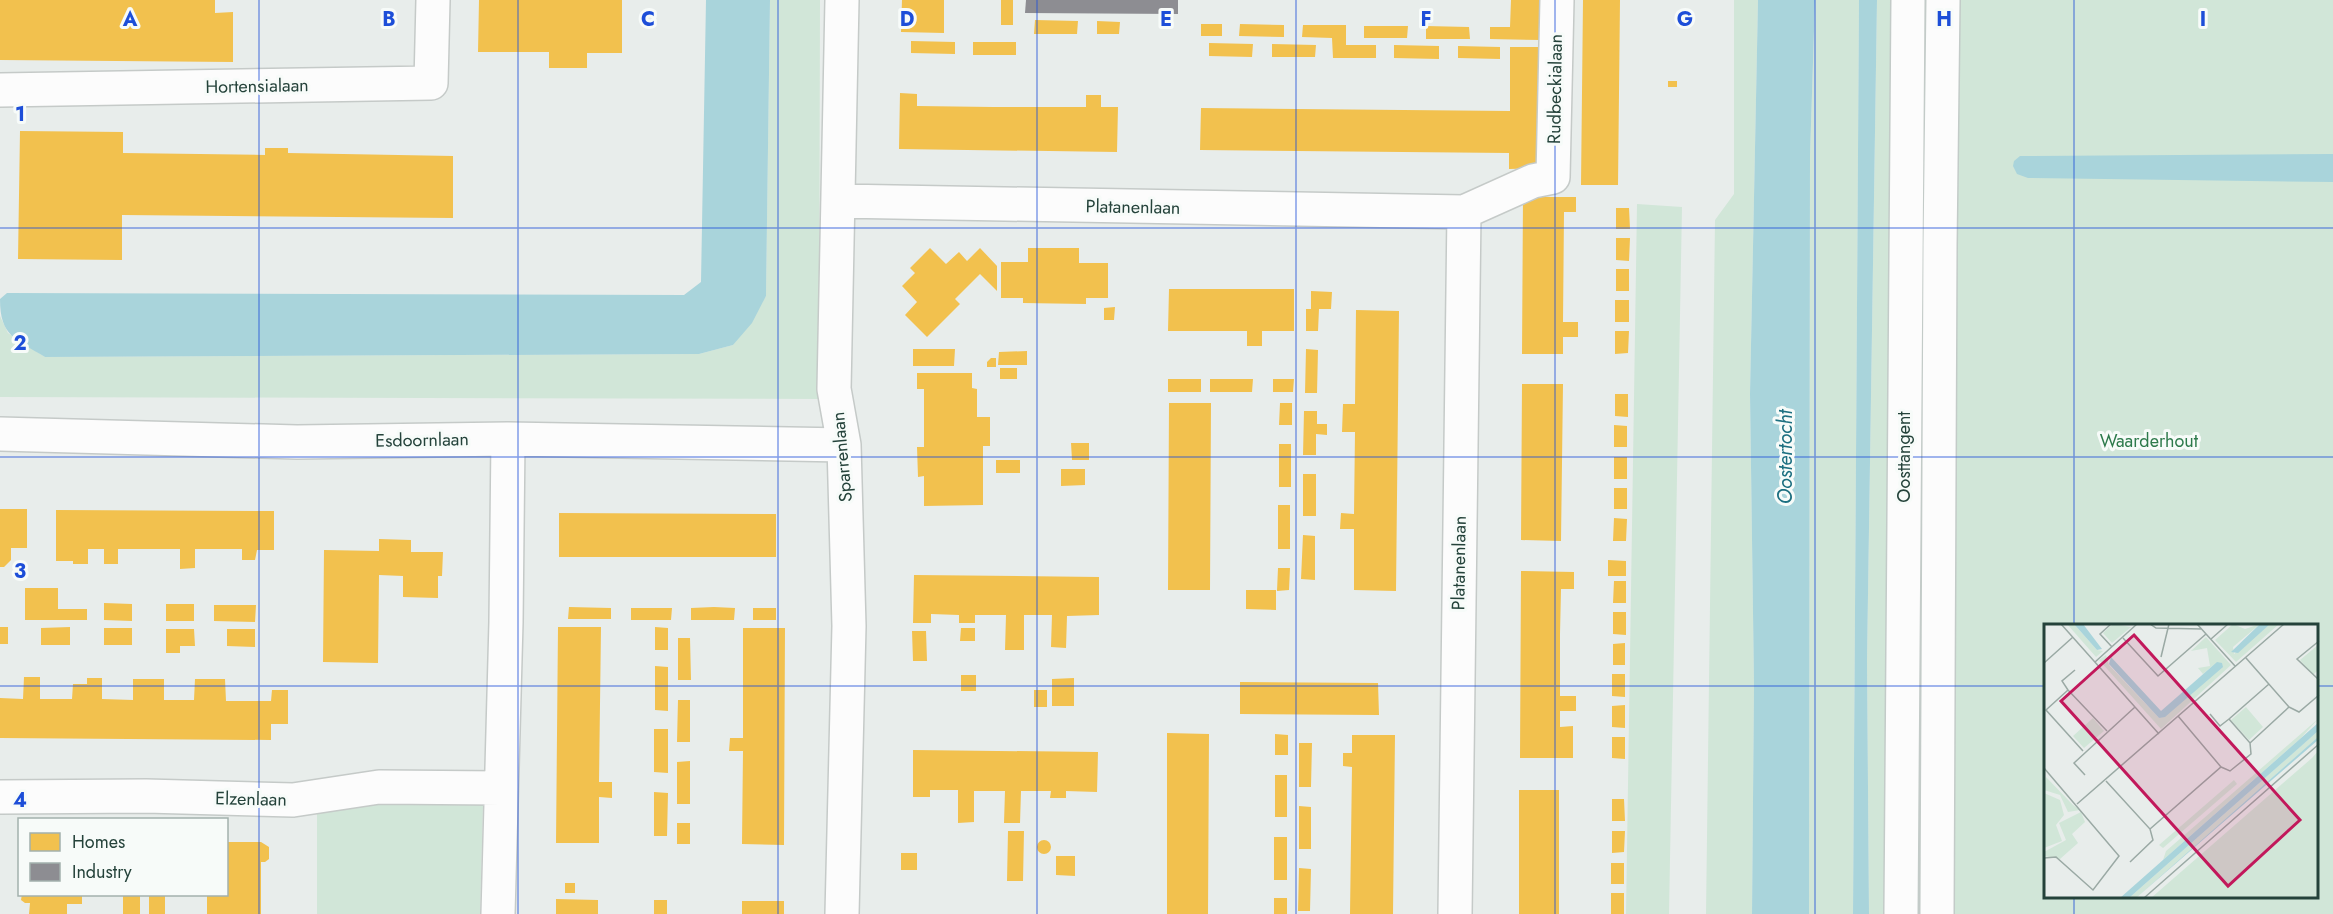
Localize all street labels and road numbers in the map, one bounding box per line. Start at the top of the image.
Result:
street label: Rudbeckialaan [1541,34,1569,144]
street label: Hortensialaan [205,72,309,100]
street label: Platanenlaan [1085,193,1181,221]
street label: Sparrenlaan [825,411,859,503]
street label: Oosttangent [1891,411,1917,503]
street label: Esdoornlaan [375,426,469,454]
street label: Platanenlaan [1445,515,1473,611]
street label: Elzenlaan [215,785,287,813]

